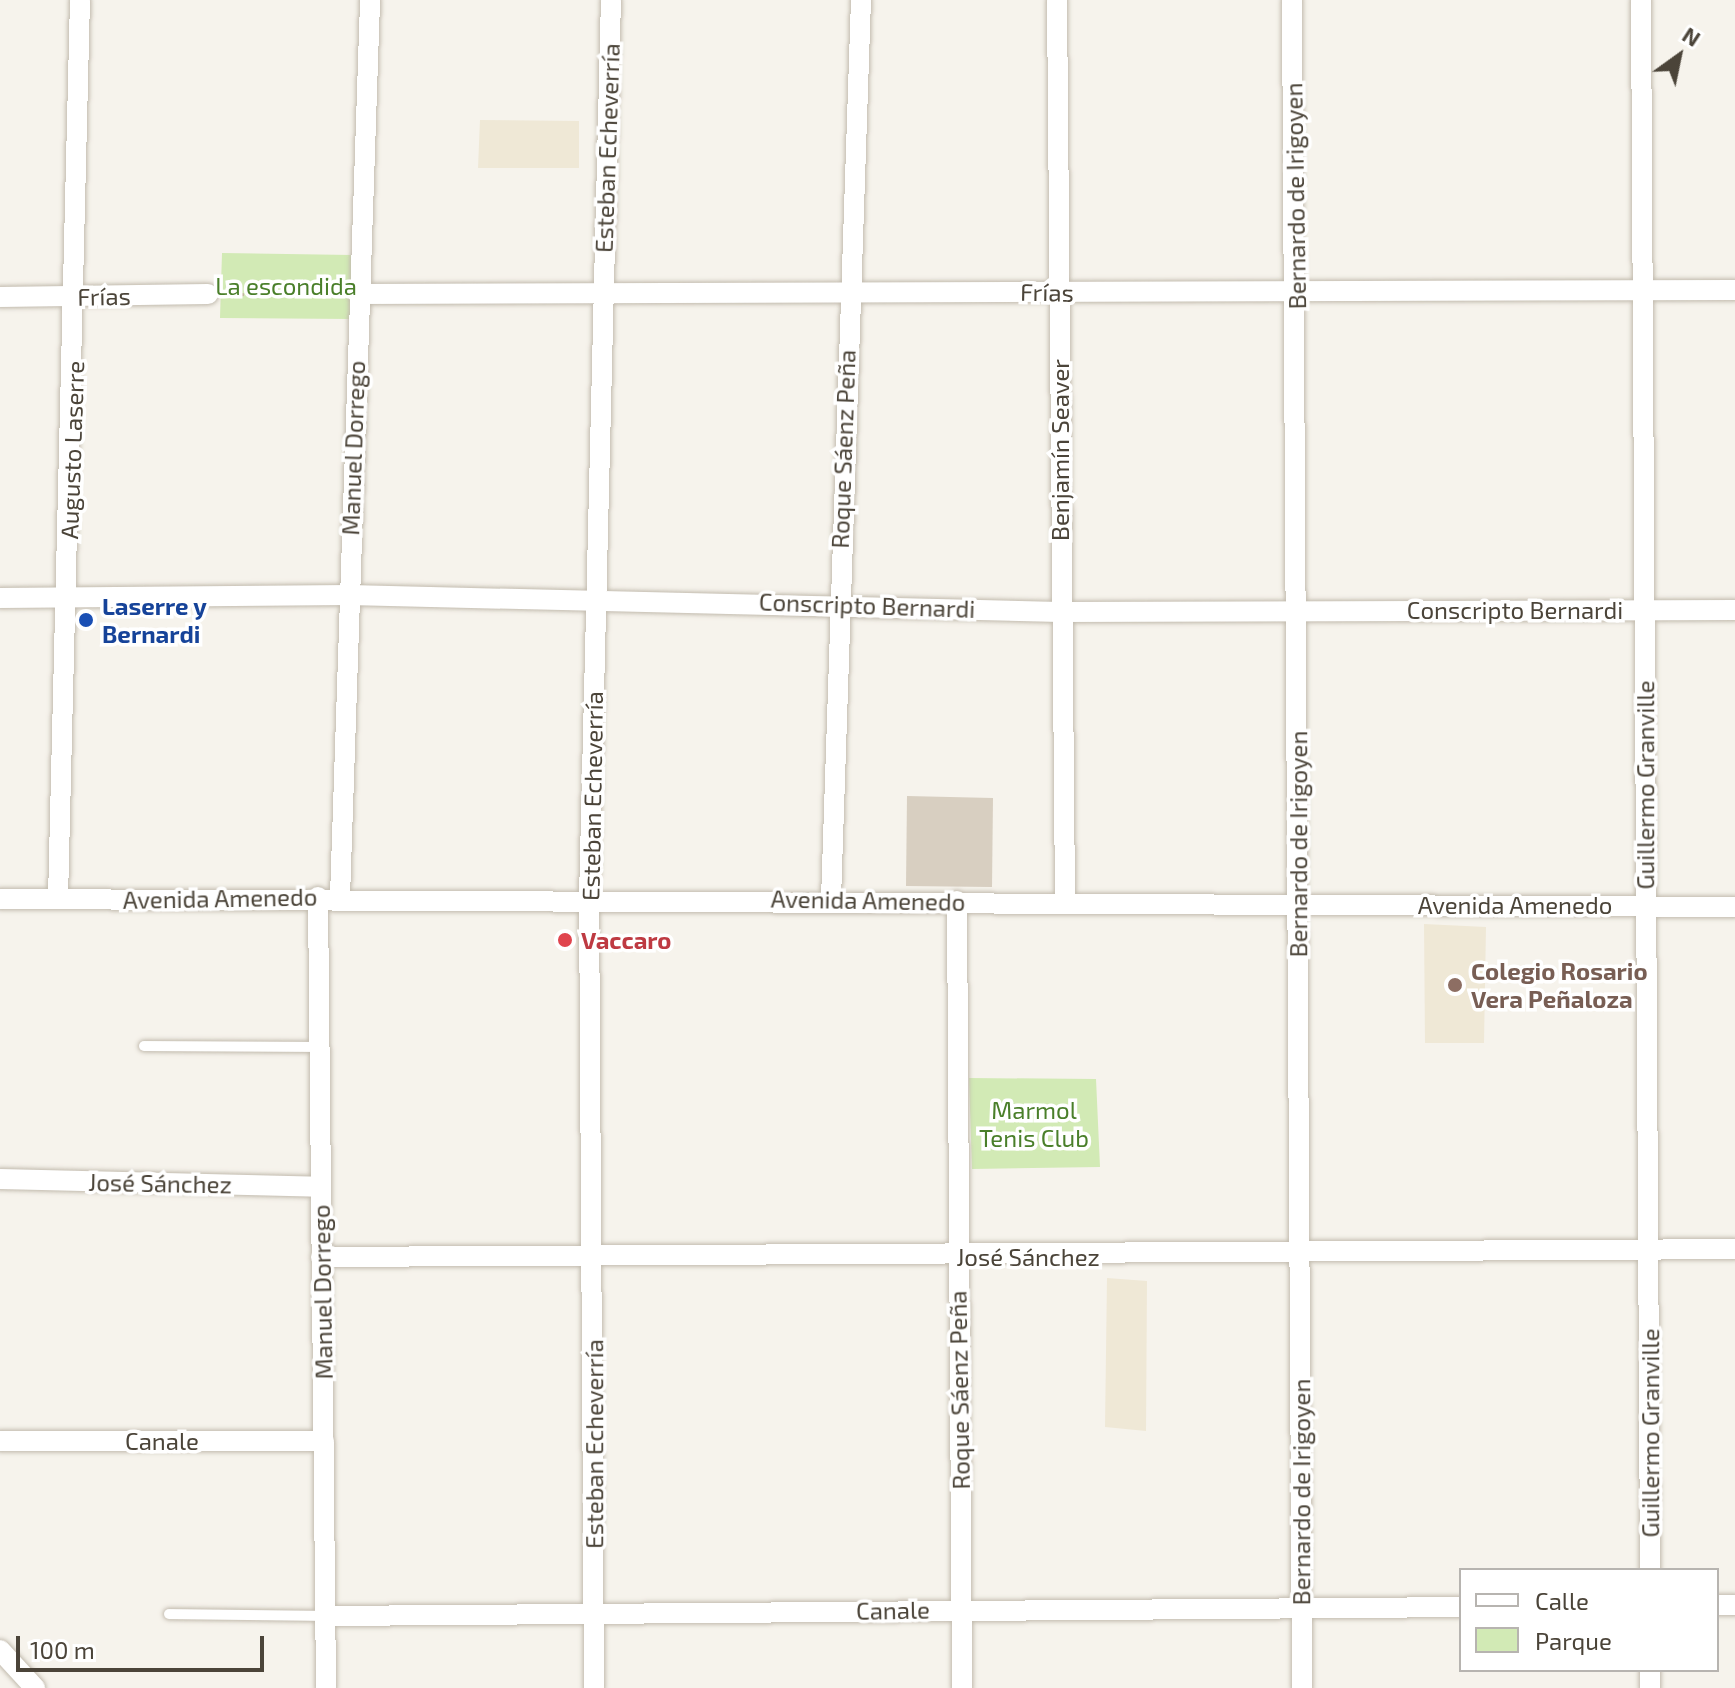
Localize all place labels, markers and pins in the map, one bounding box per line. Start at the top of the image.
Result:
place label: Laserre y Bernardi [102,592,207,648]
marker: Laserre y Bernardi [77,611,95,629]
place label: Vaccaro [581,926,672,954]
marker: Vaccaro [556,931,574,949]
place label: Colegio Rosario Vera Peñaloza [1471,957,1648,1013]
marker: Colegio Rosario Vera Peñaloza [1446,976,1464,994]

